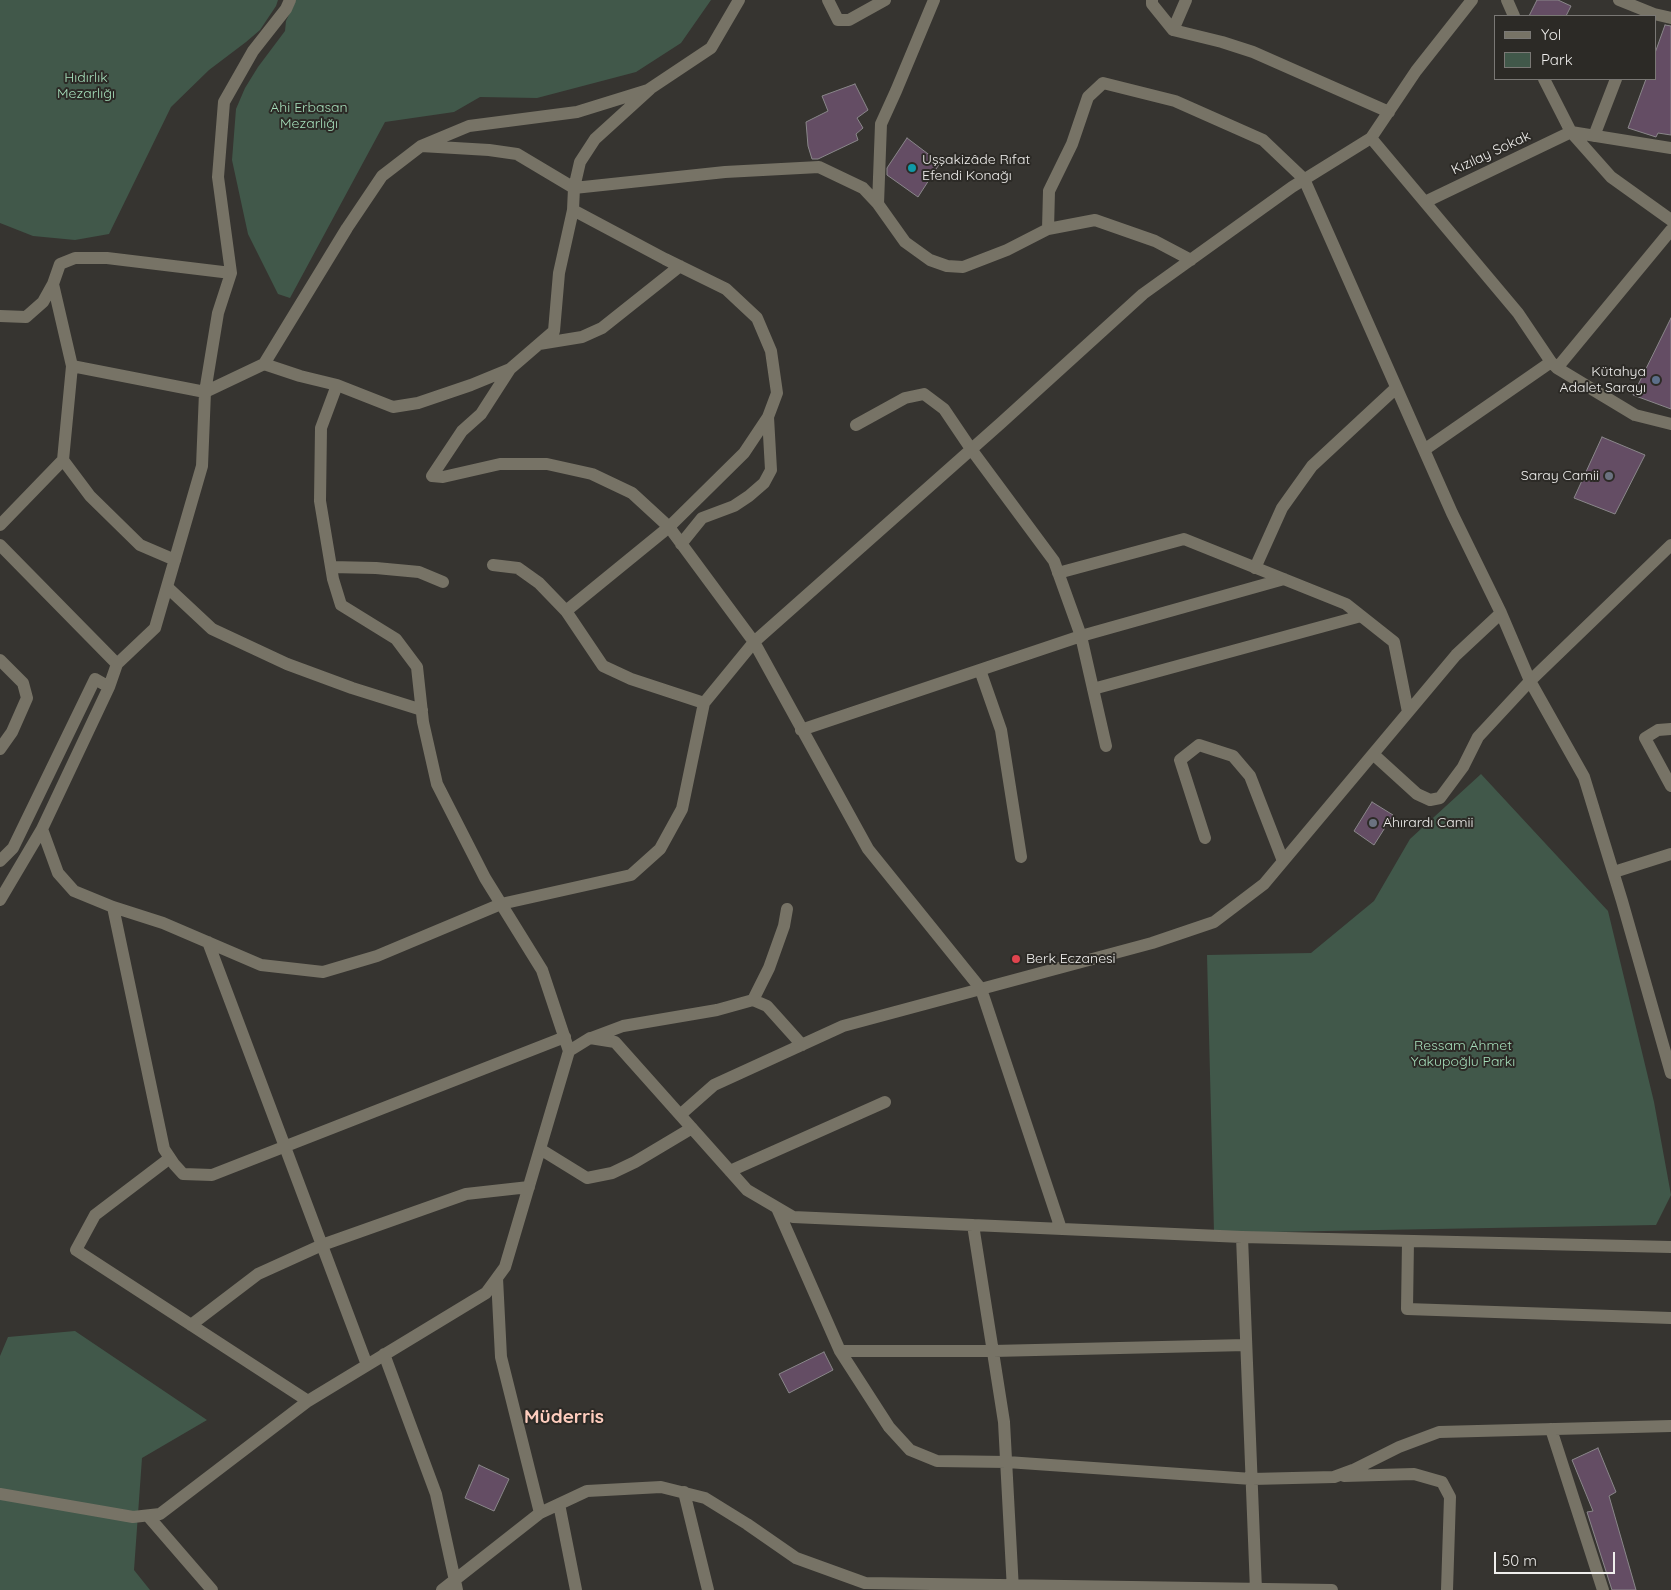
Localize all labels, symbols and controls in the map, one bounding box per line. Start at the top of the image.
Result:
legend [1494,15,1656,80]
text: Yol [1541,25,1561,44]
text: Park [1541,50,1573,69]
park label: Hıdırlık Mezarlığı [57,70,115,102]
park label: Ahi Erbasan Mezarlığı [270,100,348,132]
street label: Kızılay Sokak [1449,127,1533,179]
place label: Uşşakizâde Rıfat Efendi Konağı [922,152,1030,184]
marker: Uşşakizâde Rıfat Efendi Konağı [906,162,918,174]
place label: Kütahya Adalet Sarayı [1559,364,1646,397]
marker: Kütahya Adalet Sarayı [1650,374,1662,386]
place label: Saray Camii [1521,468,1599,484]
marker: Saray Camii [1603,470,1615,482]
place label: Ahırardı Camii [1383,815,1473,831]
marker: Ahırardı Camii [1367,817,1379,829]
place label: Berk Eczanesi [1026,951,1116,967]
marker: Berk Eczanesi [1010,953,1022,965]
park label: Ressam Ahmet Yakupoğlu Parkı [1411,1038,1515,1070]
district label: Müderris [524,1406,604,1428]
scale bar [1496,1542,1617,1574]
text: 50 m [1502,1551,1537,1570]

